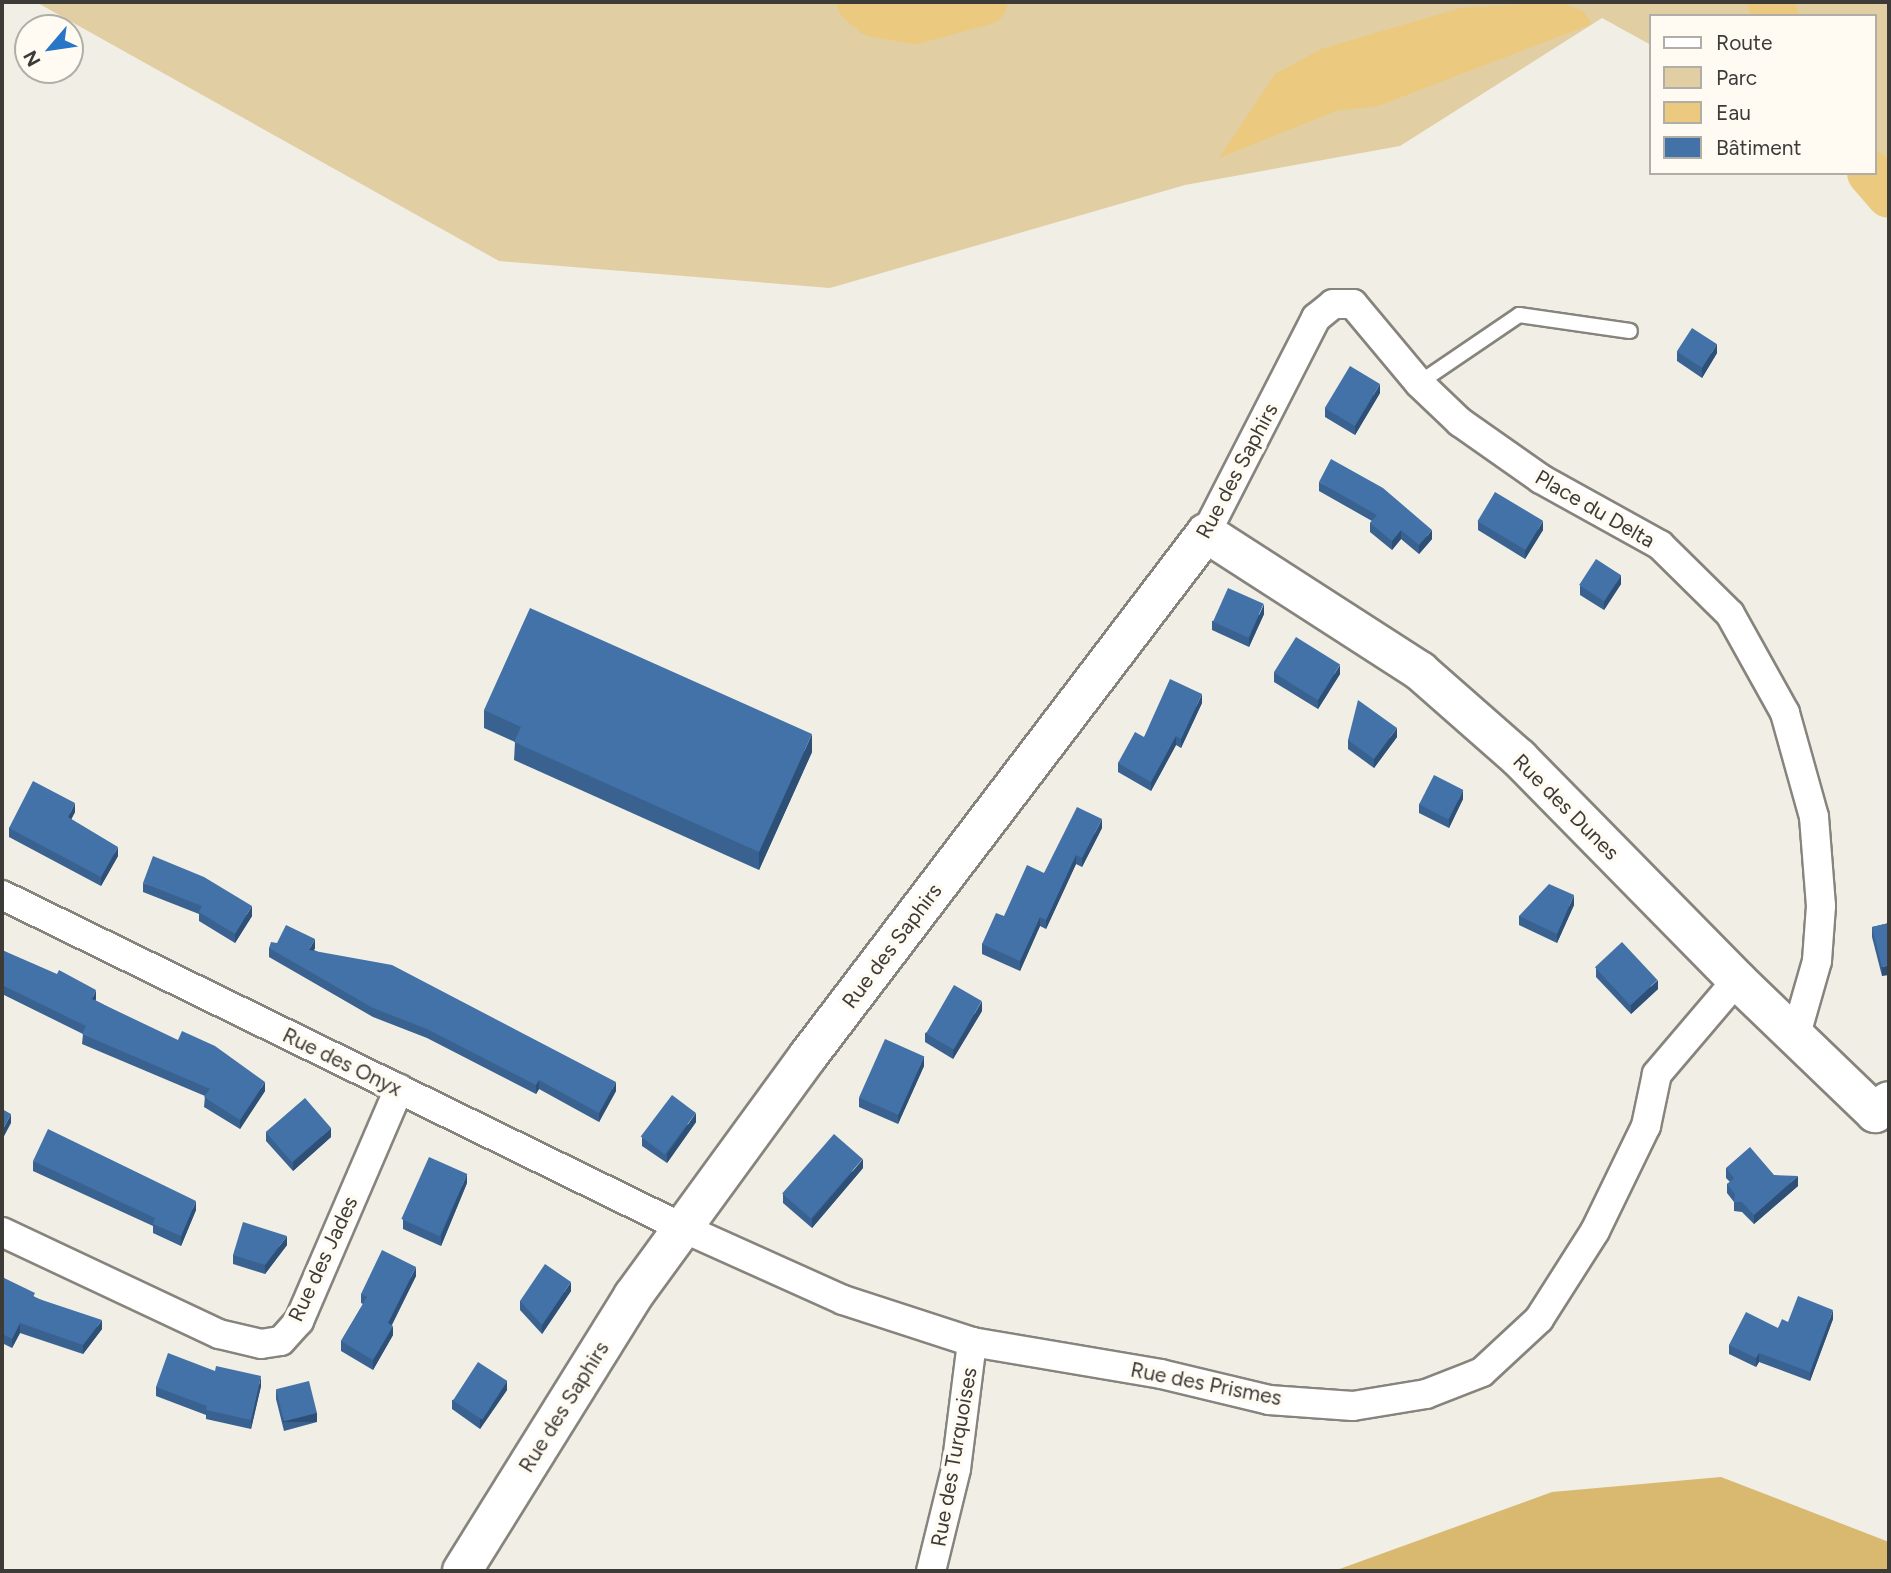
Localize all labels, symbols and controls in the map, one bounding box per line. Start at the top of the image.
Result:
north arrow [14,14,84,84]
legend [1650,14,1877,175]
text: Route [1716,30,1772,55]
text: N [18,46,46,70]
text: Parc [1716,65,1757,90]
text: Eau [1716,100,1751,125]
text: Bâtiment [1716,135,1801,160]
street label: Rue des Saphirs [1191,399,1283,543]
street label: Place du Delta [1531,465,1659,553]
street label: Rue des Dunes [1508,749,1624,865]
street label: Rue des Saphirs [837,879,947,1013]
street label: Rue des Onyx [278,1022,406,1102]
street label: Rue des Jades [283,1192,363,1326]
street label: Rue des Saphirs [514,1337,614,1477]
street label: Rue des Prismes [1128,1357,1284,1411]
street label: Rue des Turquoises [926,1365,982,1549]

